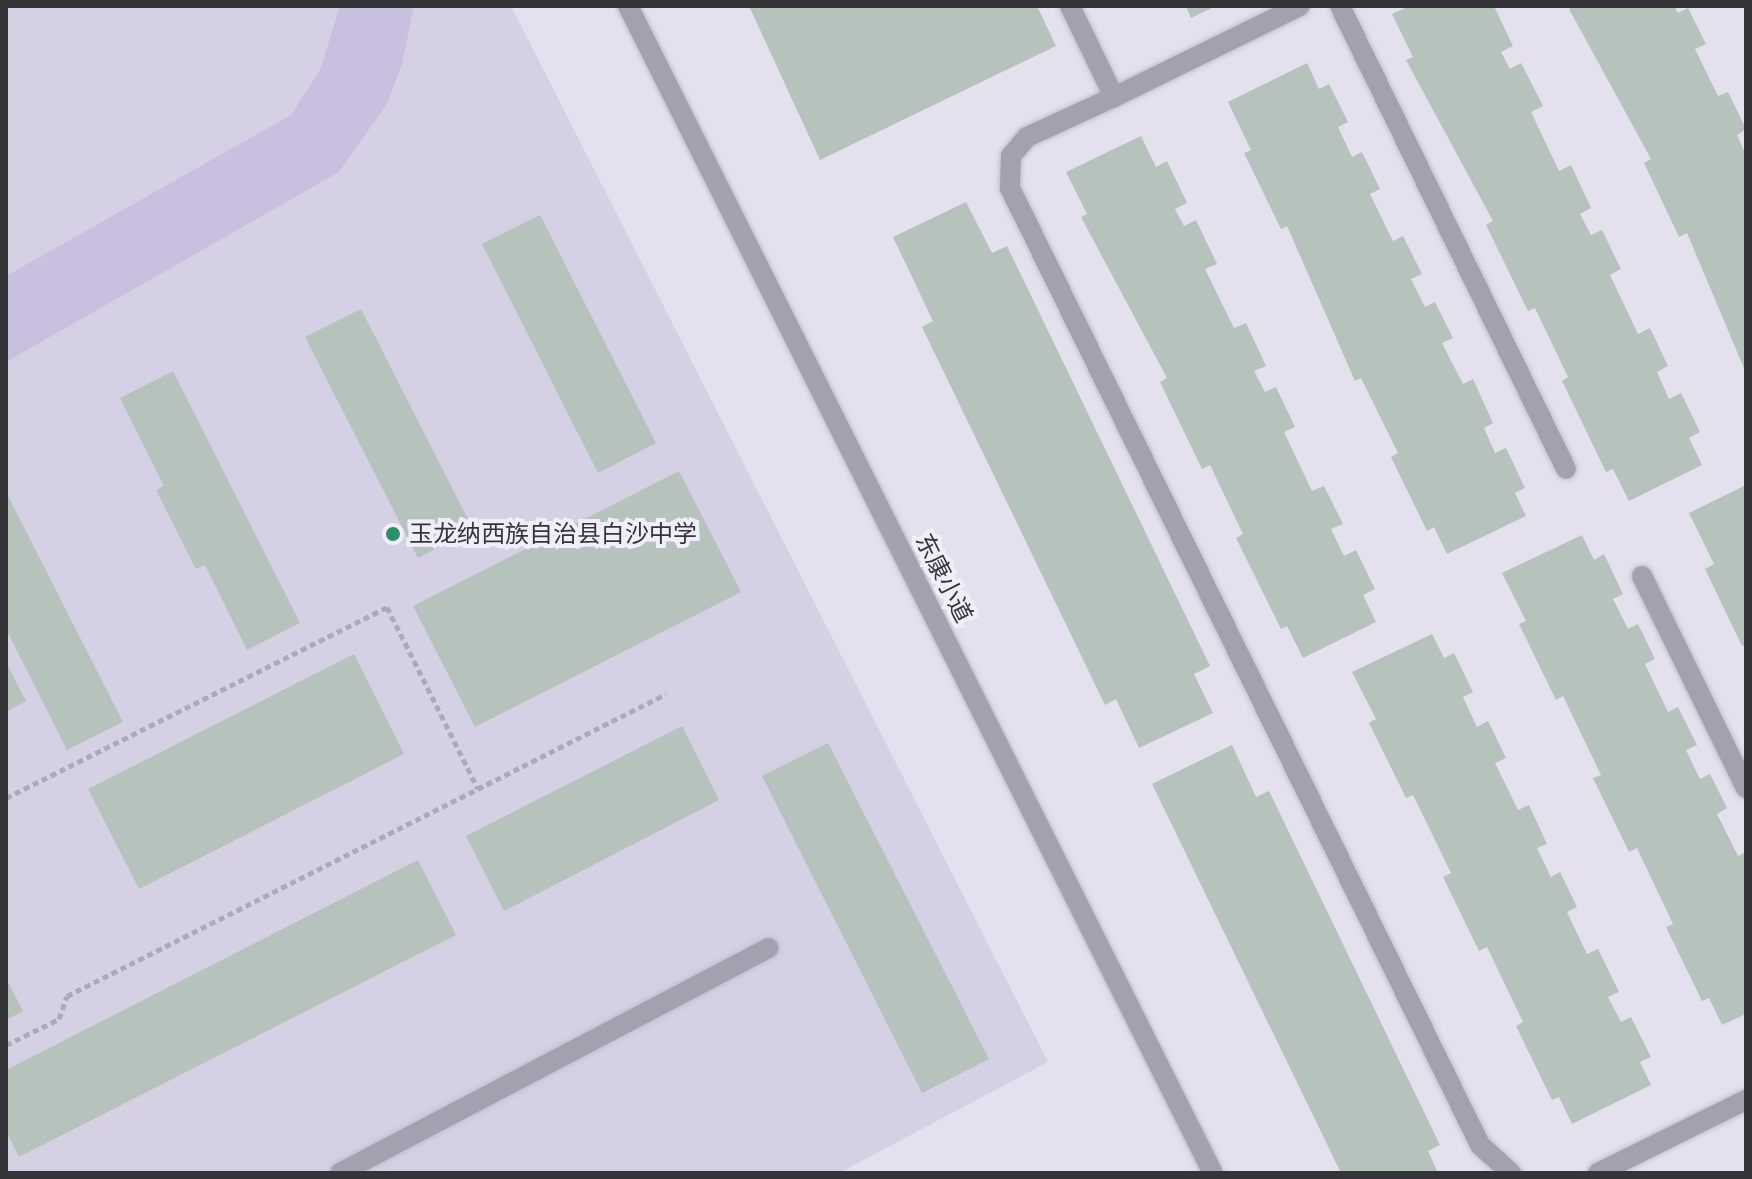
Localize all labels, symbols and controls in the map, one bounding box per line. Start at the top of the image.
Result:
place label: 玉龙纳西族自治县白沙中学 [409,520,697,548]
marker: 玉龙纳西族自治县白沙中学 [384,525,402,543]
street label: 东康小道 [909,529,979,627]

